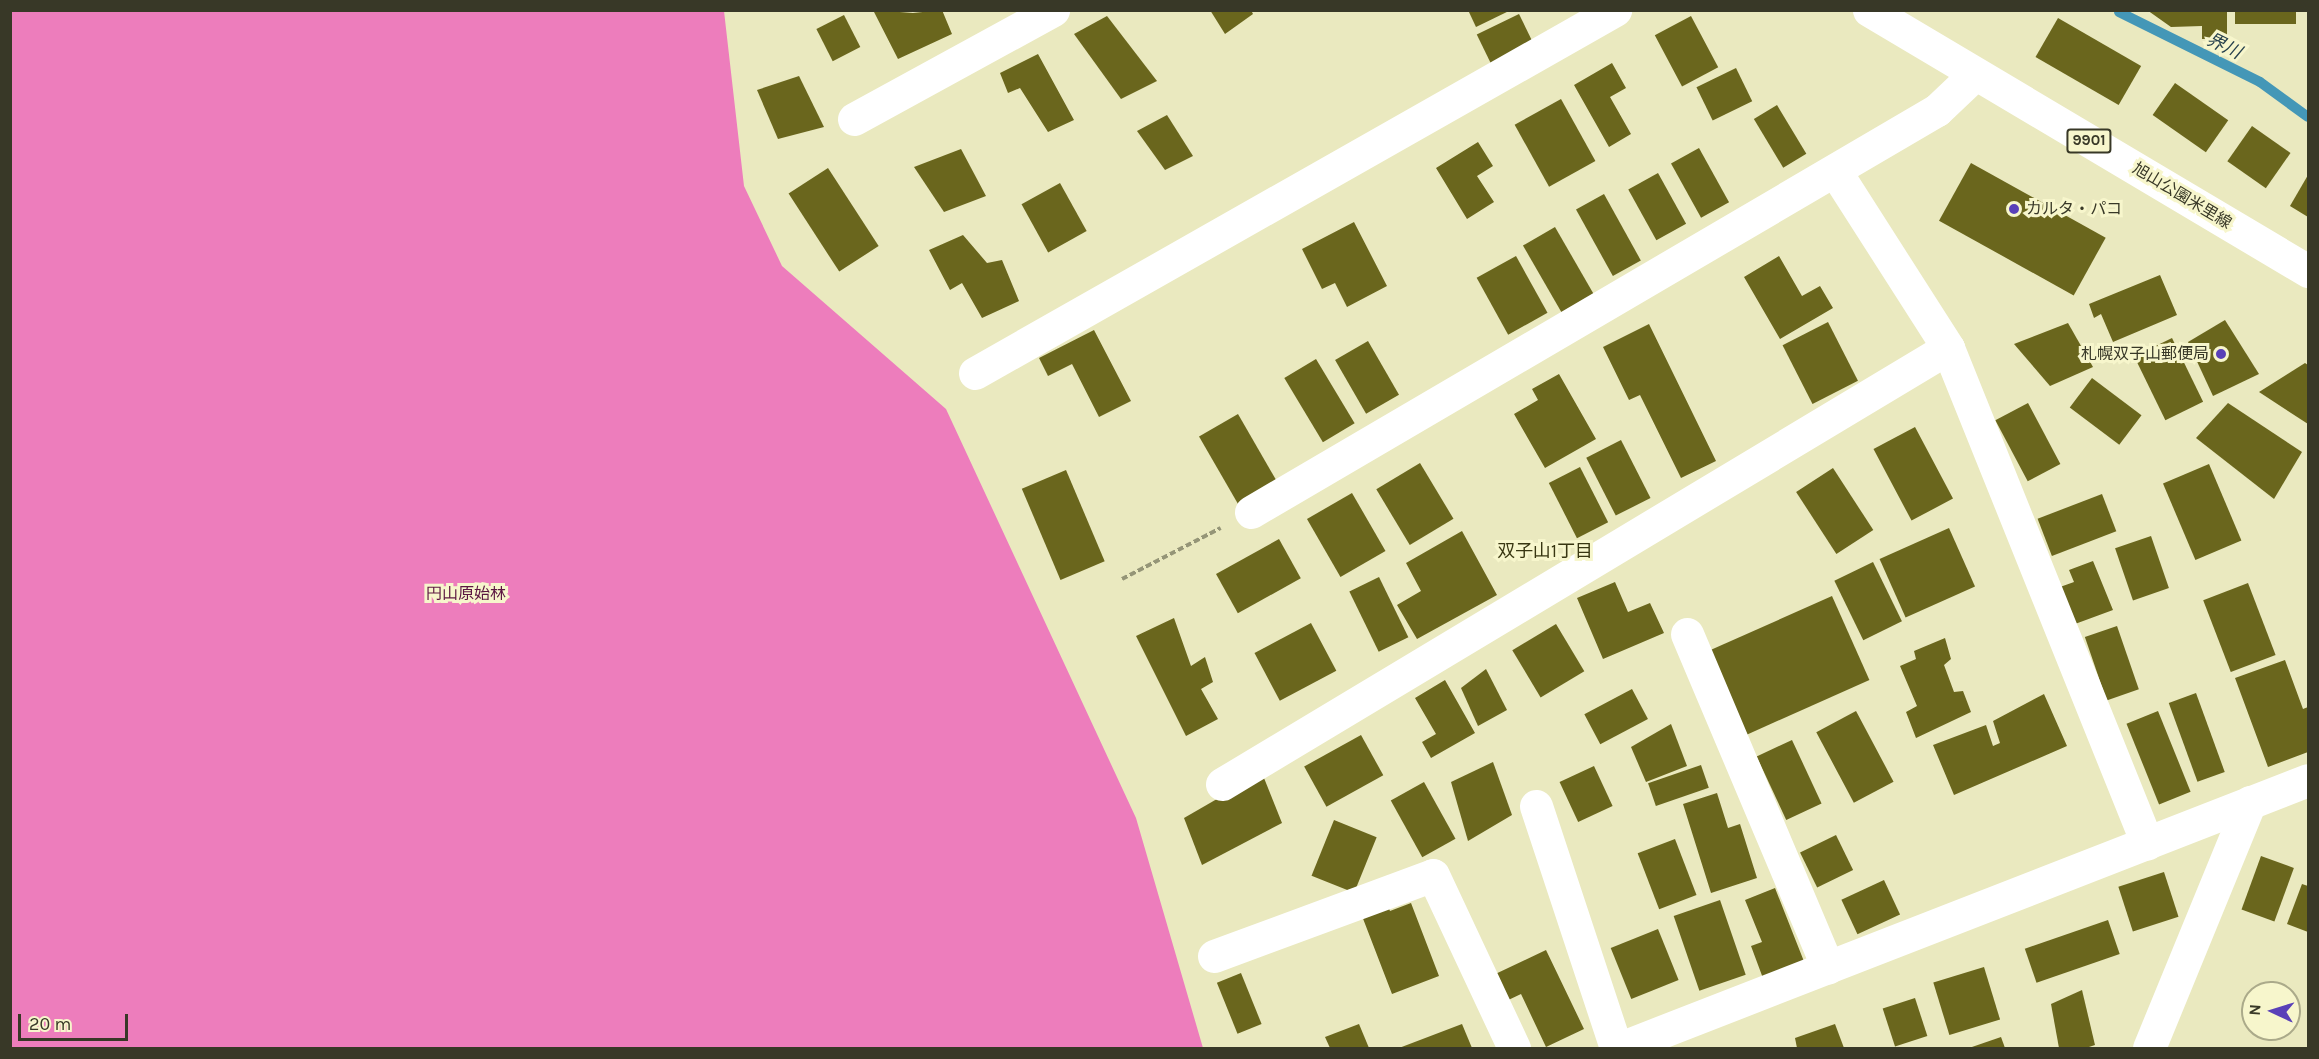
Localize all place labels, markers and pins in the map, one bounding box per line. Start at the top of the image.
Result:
place label: カルタ・パコ [2026,199,2122,219]
marker: カルタ・パコ [2007,202,2021,216]
place label: 札幌双子山郵便局 [2081,344,2209,364]
marker: 札幌双子山郵便局 [2214,347,2228,361]

